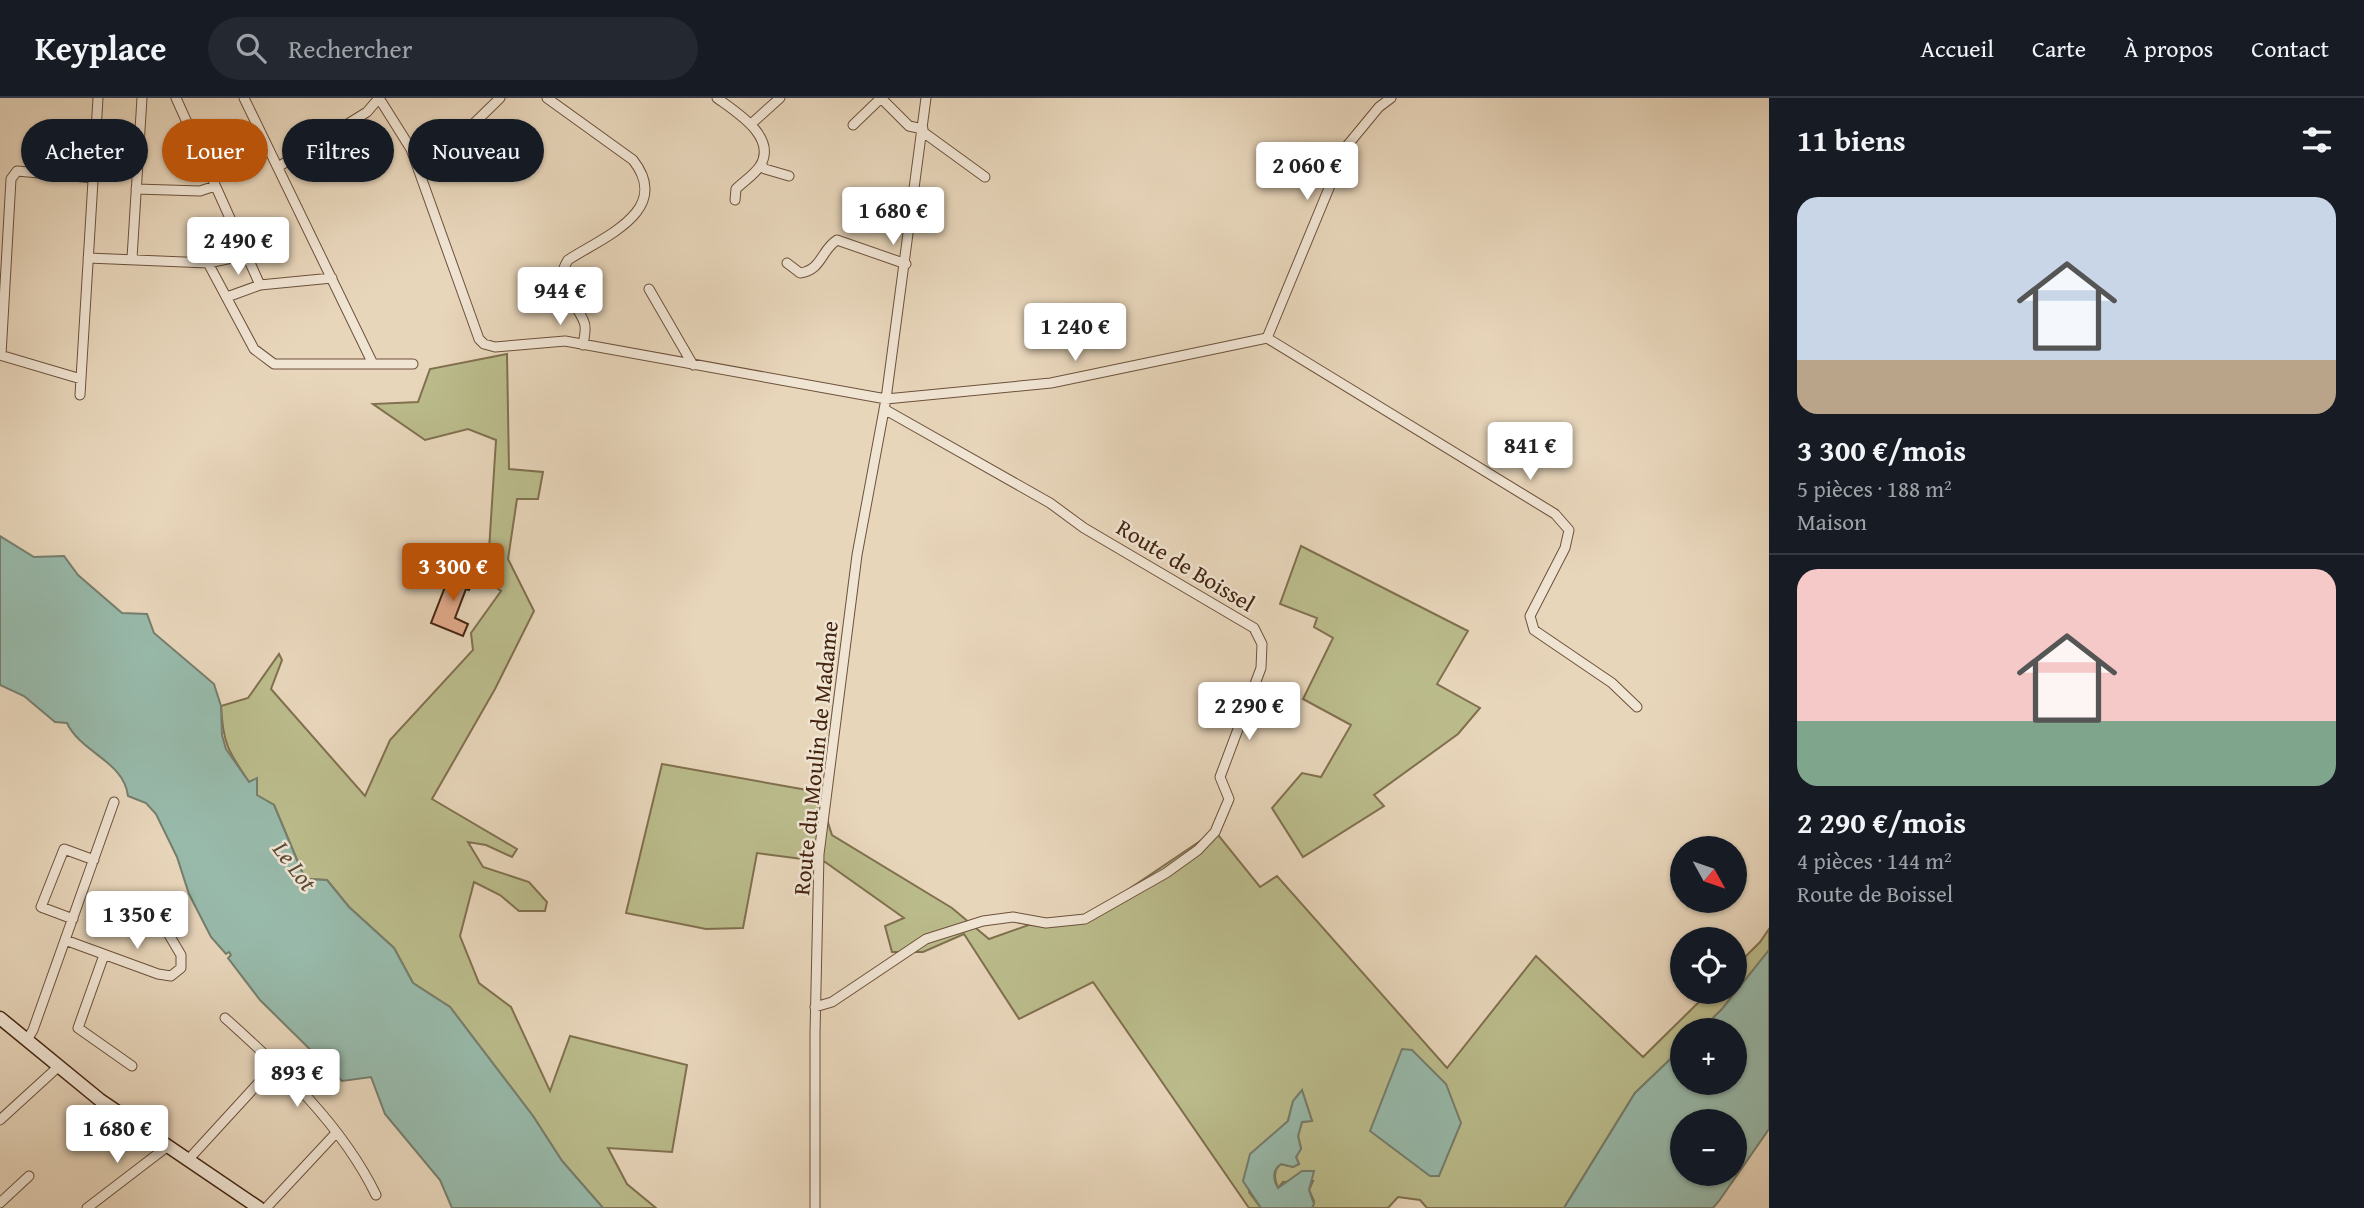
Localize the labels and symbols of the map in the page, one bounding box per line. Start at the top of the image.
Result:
pin: 2 060 € [1242,142,1372,202]
pin: 1 680 € [828,188,958,247]
pin: 2 490 € [173,218,303,277]
pin: 944 € [511,268,609,327]
pin: 1 240 € [1010,303,1140,363]
pin: 841 € [1481,422,1579,482]
street label: Route de Boissel [1111,511,1261,619]
pin: 3 300 € [388,544,518,603]
street label: Route du Moulin de Madame [784,619,846,897]
pin: 2 290 € [1184,682,1314,742]
water label: Le Lot [264,833,326,899]
north arrow [1670,836,1746,914]
pin: 1 350 € [72,892,202,951]
pin: 893 € [248,1049,346,1109]
pin: 1 680 € [52,1105,182,1165]

